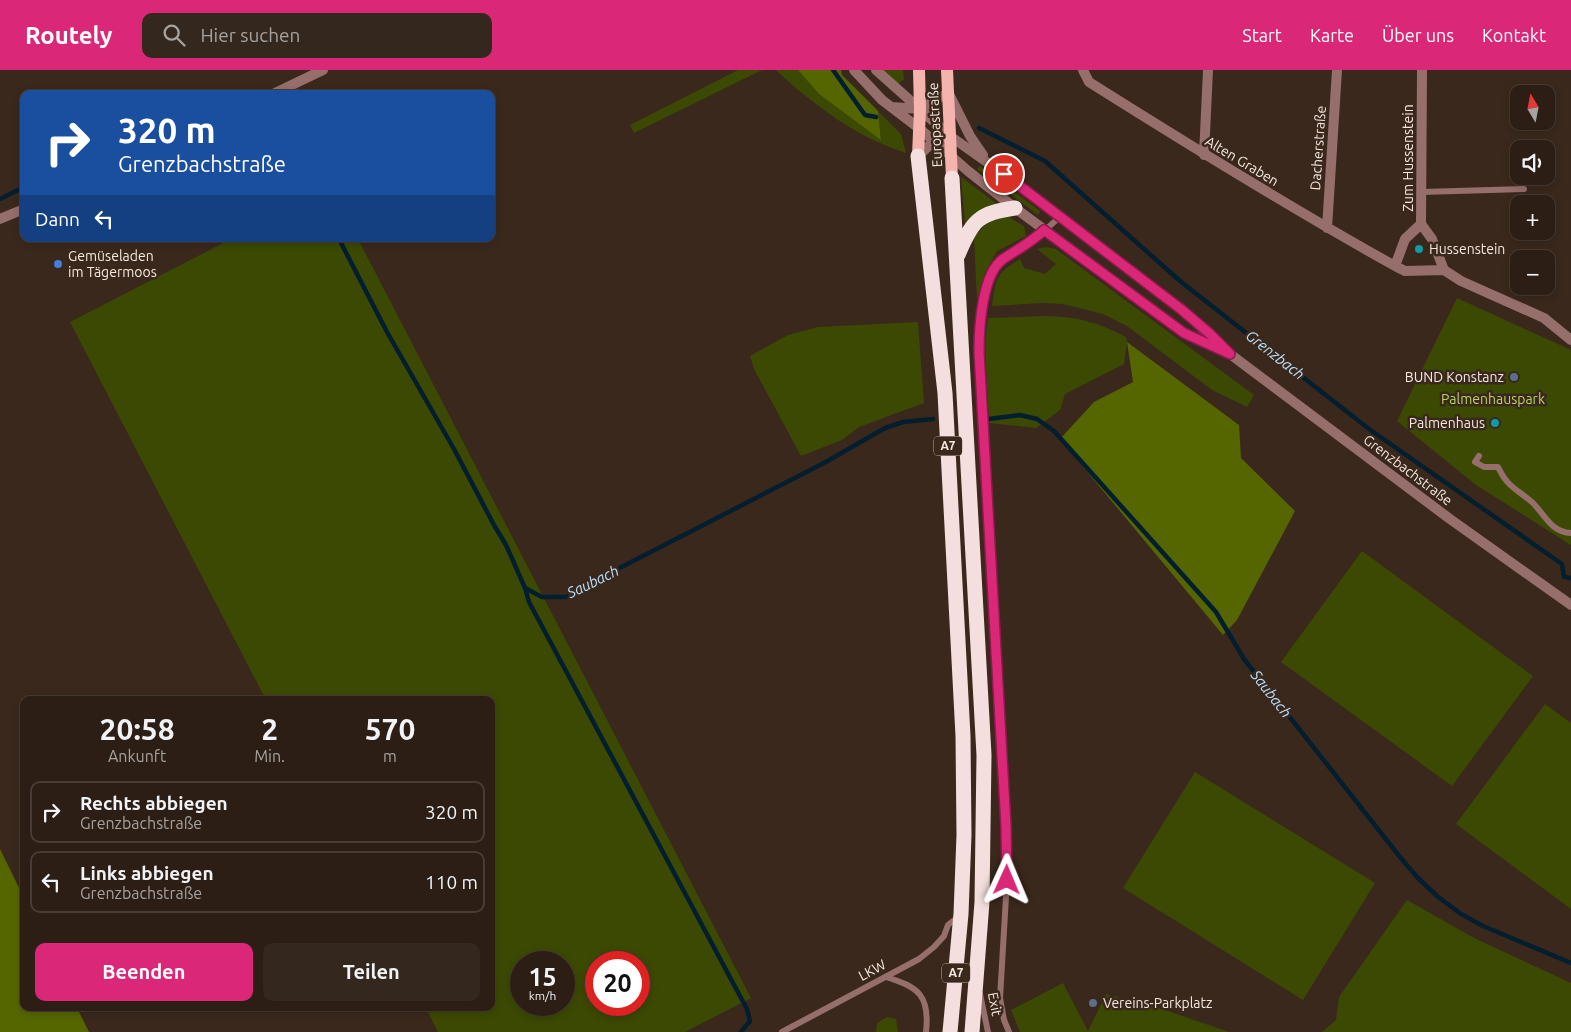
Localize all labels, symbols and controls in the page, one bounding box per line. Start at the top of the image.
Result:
search box [142,13,492,58]
icon: search [160,21,188,49]
text: Routely [25,22,112,49]
text: Hier suchen [200,24,300,46]
text: Start [1242,25,1282,45]
text: Karte [1310,25,1354,45]
text: Über uns [1382,25,1454,45]
text: Kontakt [1482,25,1546,45]
street label: Europastraße [925,82,945,168]
north arrow [1510,85,1555,130]
map controls [1510,85,1555,295]
street label: Zum Hussenstein [1400,104,1416,212]
street label: Dacherstraße [1307,105,1329,191]
icon: right [35,110,100,175]
text: 320 m [118,110,216,150]
street label: Alten Graben [1202,133,1282,189]
button: sound [1510,140,1555,185]
text: Grenzbachstraße [118,151,286,176]
pin [983,153,1025,195]
icon: arrive [990,160,1018,188]
button: + [1510,195,1555,240]
icon: left [90,205,118,233]
text: Dann [35,208,80,230]
place label: Hussenstein [1429,241,1505,257]
marker: Hussenstein [1413,243,1425,255]
place label: Gemüseladen im Tägermoos [68,248,157,280]
button: − [1510,250,1555,295]
marker: Gemüseladen im Tägermoos [52,258,64,270]
water label: Grenzbach [1243,326,1308,383]
place label: BUND Konstanz [1405,369,1504,385]
marker: BUND Konstanz [1508,371,1520,383]
park label: Palmenhauspark [1441,391,1545,407]
place label: Palmenhaus [1409,415,1485,431]
marker: Palmenhaus [1489,417,1501,429]
street label: Grenzbachstraße [1361,431,1455,509]
road number: A7 [934,436,962,456]
water label: Saubach [563,562,621,602]
water label: Saubach [1247,666,1295,721]
text: 20:58 [100,712,175,746]
text: 2 [261,712,278,746]
text: 570 [365,712,415,746]
text: Ankunft [108,747,166,765]
text: Min. [254,747,285,765]
text: m [383,747,397,765]
text: Rechts abbiegen [80,792,228,814]
icon: right [37,798,65,826]
text: 320 m [425,801,478,823]
text: Grenzbachstraße [80,814,202,832]
position arrow [980,853,1032,905]
text: Links abbiegen [80,862,214,884]
icon: left [37,868,65,896]
text: 110 m [425,871,478,893]
text: Grenzbachstraße [80,884,202,902]
button: Beenden [35,943,253,1001]
button: Teilen [263,943,480,1001]
speed limit sign: 20 [585,951,650,1016]
street label: LKW [856,956,888,984]
text: 15 [528,963,557,991]
road number: A7 [942,964,970,982]
text: km/h [529,989,556,1002]
street label: Exit [985,991,1005,1018]
place label: Vereins-Parkplatz [1103,995,1213,1011]
marker: Vereins-Parkplatz [1087,997,1099,1009]

